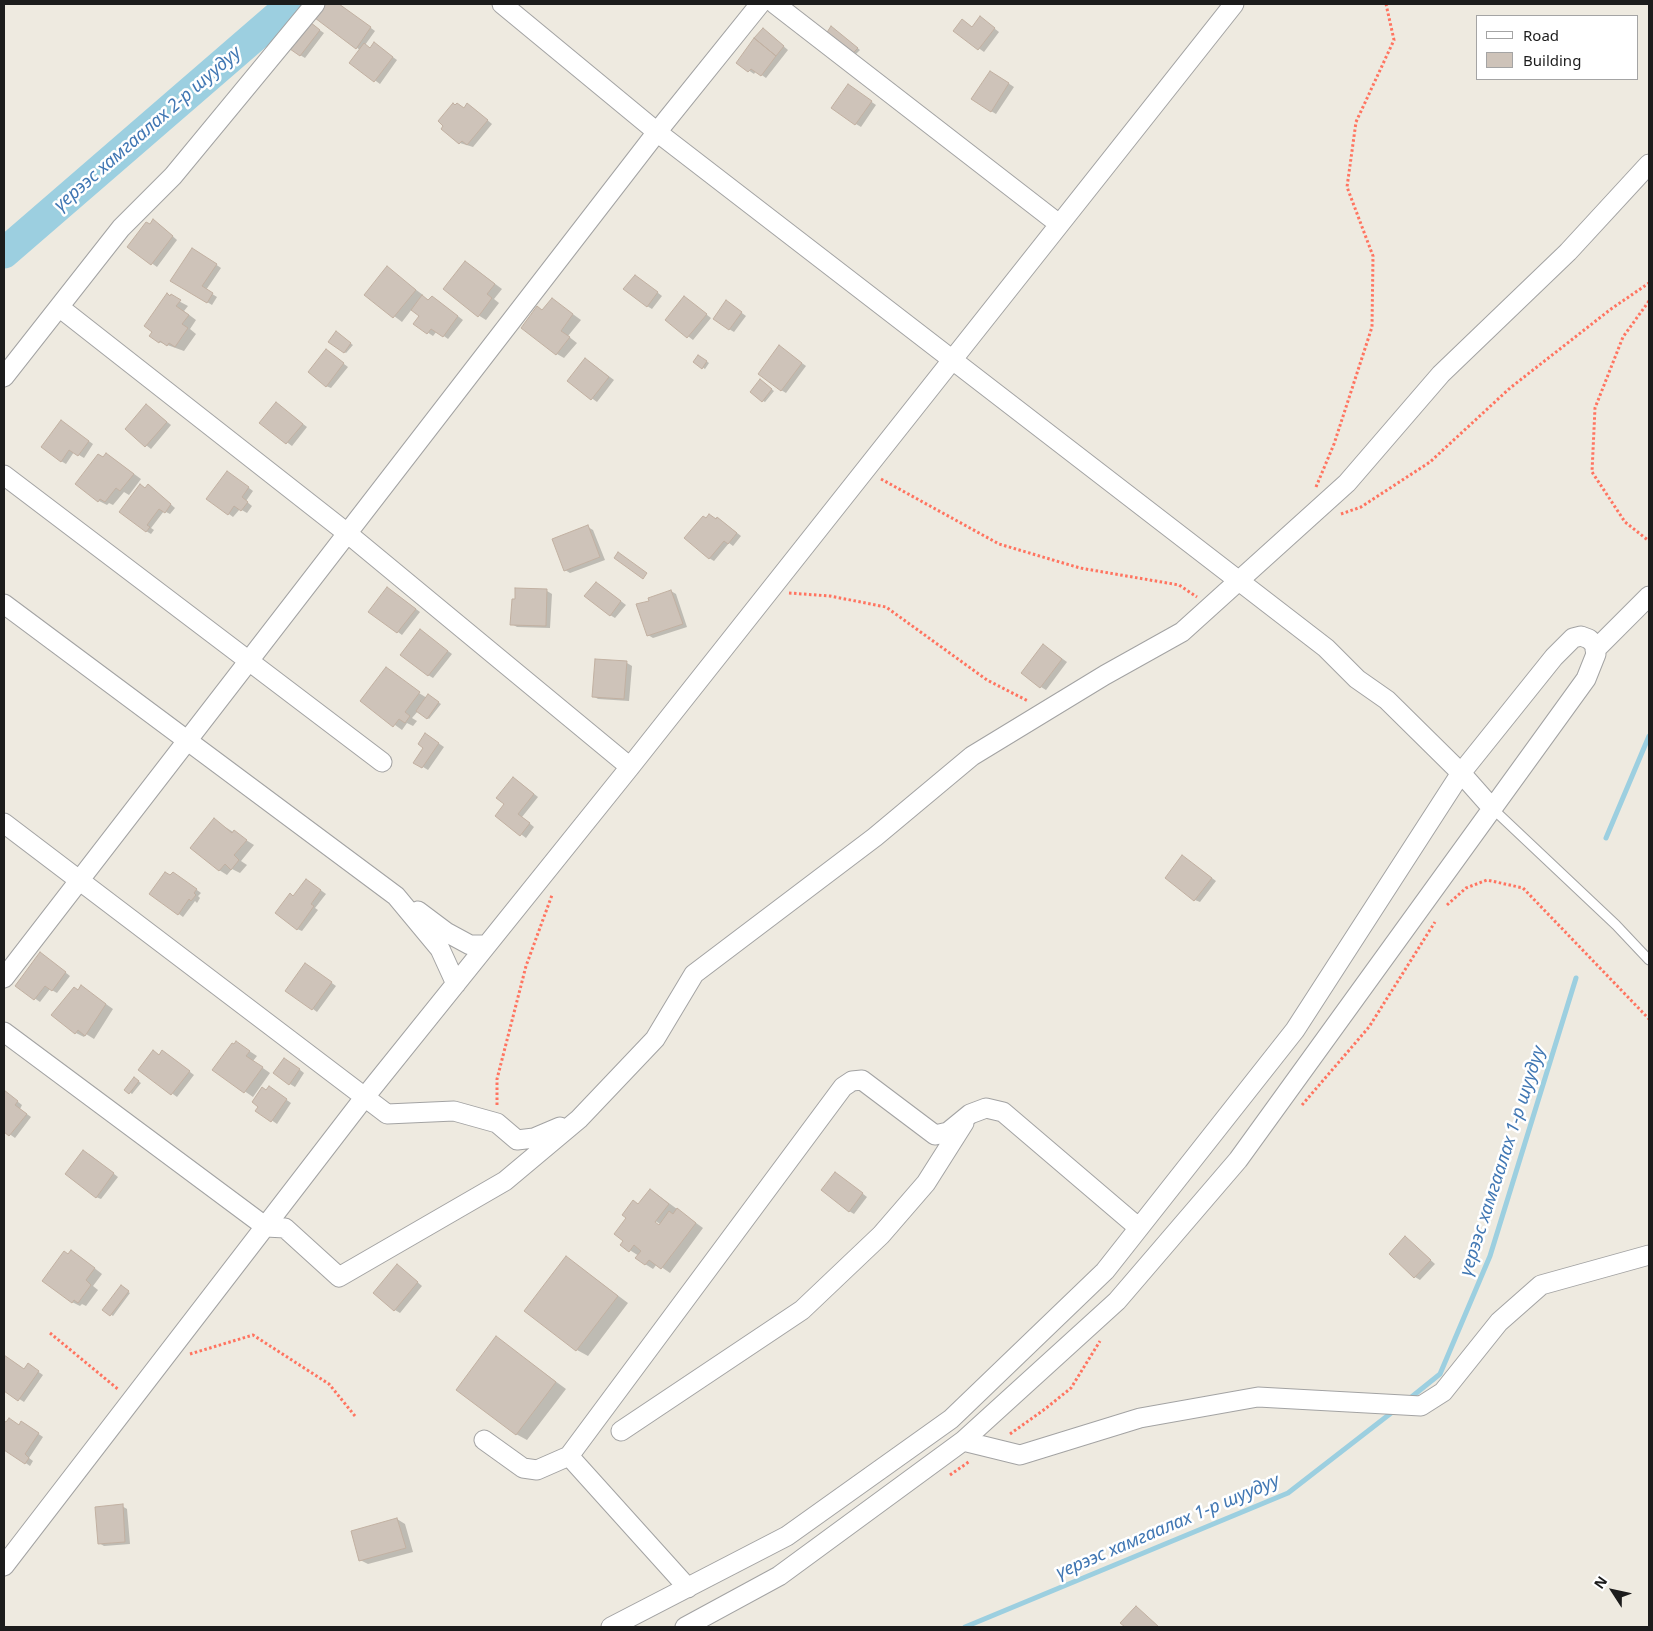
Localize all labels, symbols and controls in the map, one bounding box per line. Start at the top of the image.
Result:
legend [1476,15,1638,80]
text: Road [1523,25,1559,45]
water label: үерээс хамгаалах 2-р шуудуу [50,42,246,216]
text: Building [1523,50,1581,70]
water label: үерээс хамгаалах 1-р шуудуу [1456,1043,1550,1279]
water label: үерээс хамгаалах 1-р шуудуу [1053,1470,1283,1584]
north arrow [1588,1566,1638,1616]
text: N [1589,1572,1611,1592]

